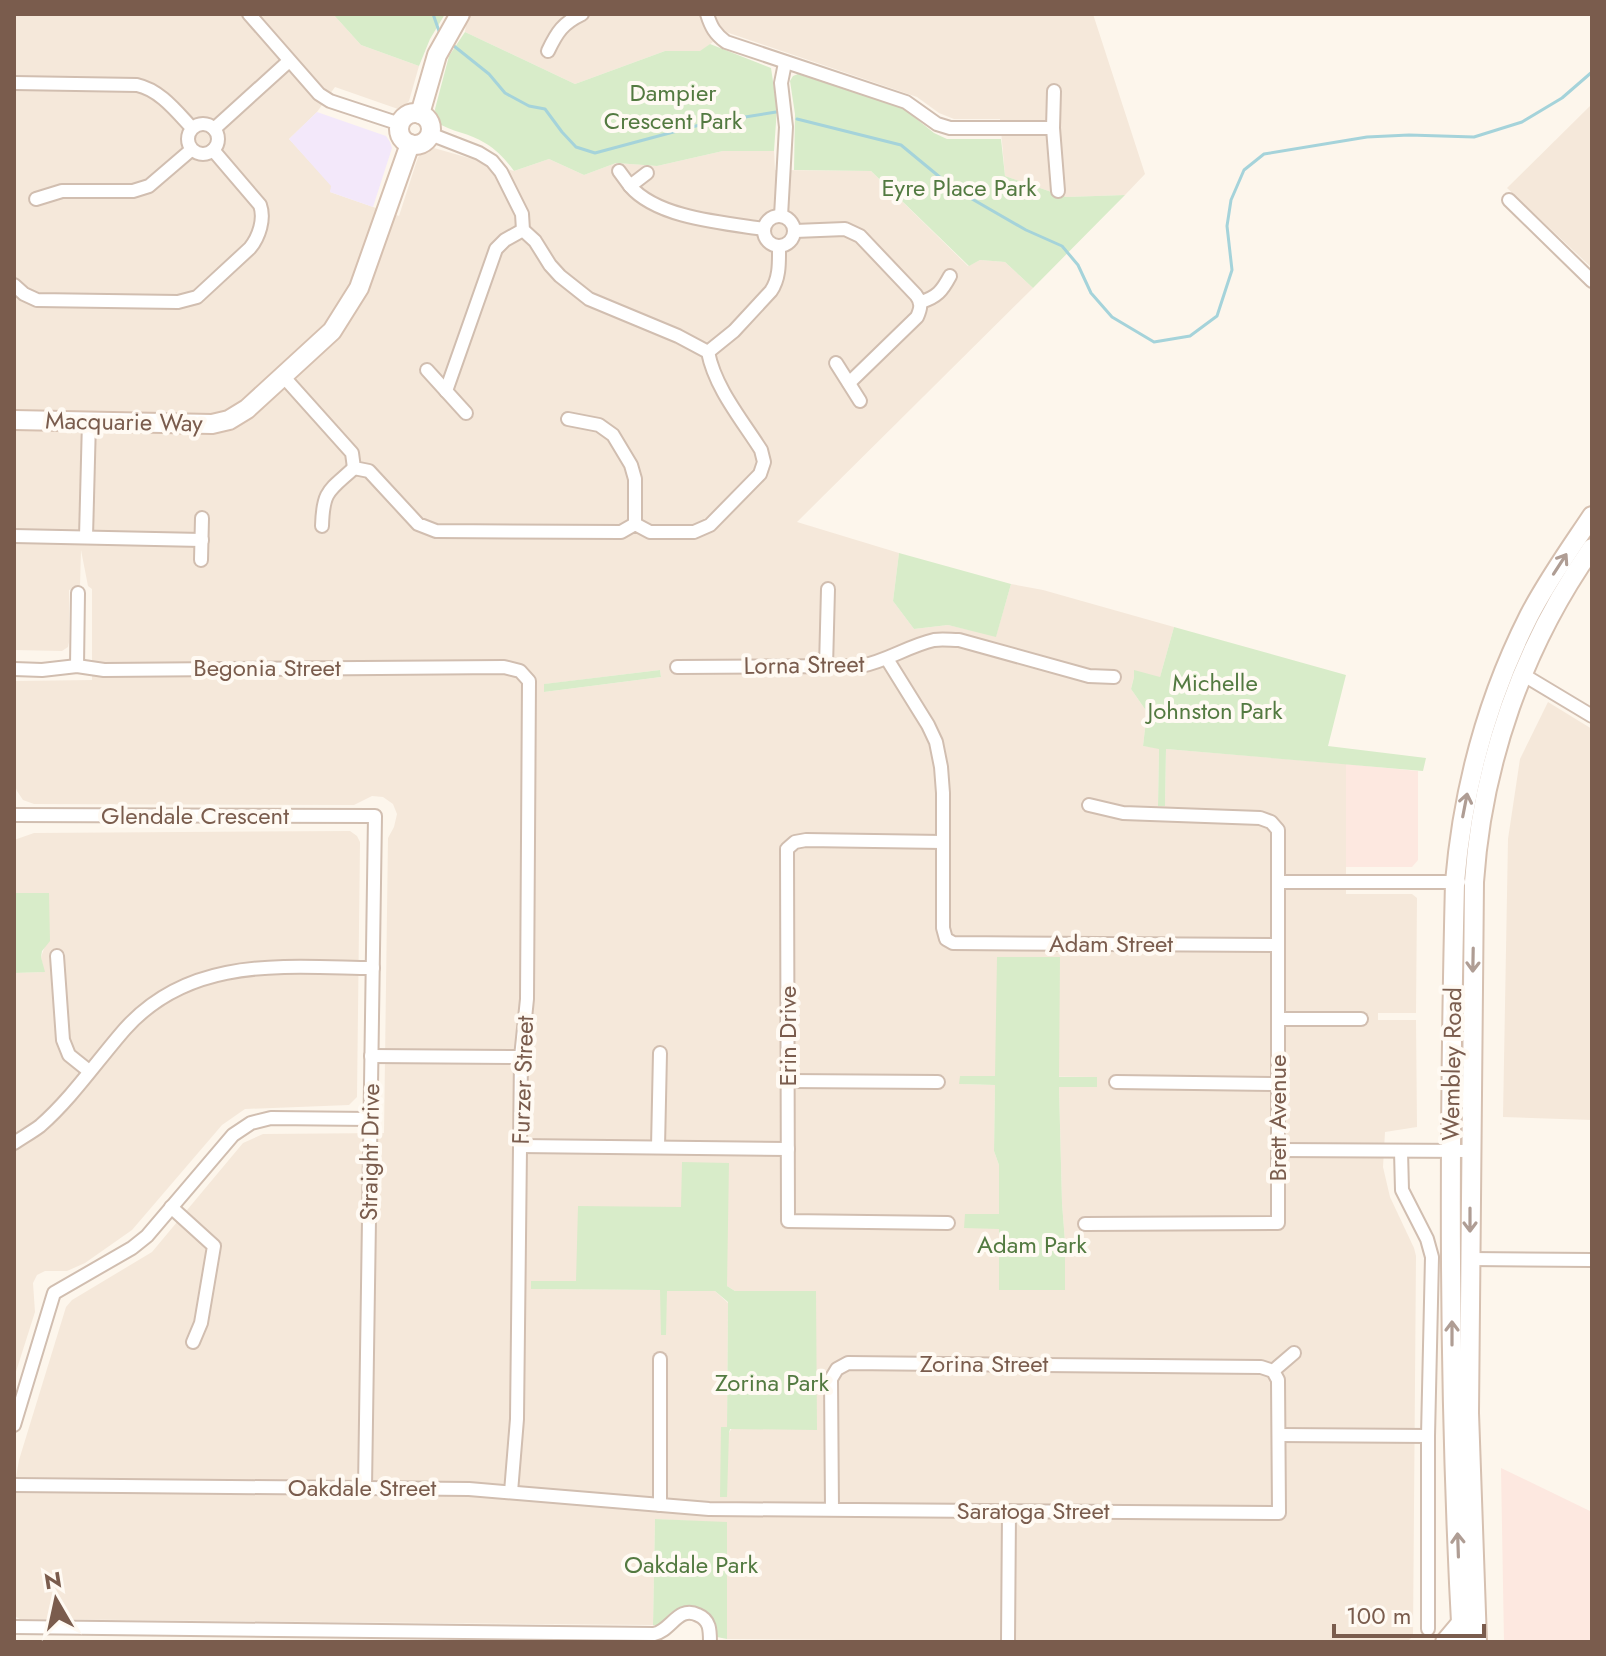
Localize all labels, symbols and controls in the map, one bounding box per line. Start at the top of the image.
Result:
park label: Dampier Crescent Park [604,75,743,138]
park label: Eyre Place Park [881,170,1037,205]
street label: Macquarie Way [45,403,204,440]
one-way arrow [1552,553,1568,576]
street label: Lorna Street [743,646,865,683]
street label: Begonia Street [193,650,341,685]
park label: Michelle Johnston Park [1144,665,1283,728]
one-way arrow [1459,792,1474,818]
street label: Glendale Crescent [101,798,289,833]
street label: Adam Street [1049,926,1173,961]
one-way arrow [1465,946,1481,973]
street label: Erin Drive [770,986,805,1086]
street label: Wembley Road [1433,987,1470,1141]
street label: Furzer Street [503,1015,542,1145]
street label: Brett Avenue [1260,1054,1295,1182]
street label: Straight Drive [351,1083,388,1221]
one-way arrow [1462,1206,1478,1233]
park label: Adam Park [977,1227,1087,1262]
one-way arrow [1444,1320,1460,1347]
street label: Zorina Street [920,1346,1049,1381]
park label: Zorina Park [715,1365,829,1400]
street label: Oakdale Street [288,1470,437,1505]
street label: Saratoga Street [956,1493,1110,1528]
one-way arrow [1450,1532,1465,1559]
park label: Oakdale Park [624,1547,759,1582]
north arrow [16,1560,96,1640]
text: N [42,1563,64,1597]
scale bar [1334,1588,1484,1638]
text: 100 m [1346,1598,1412,1633]

